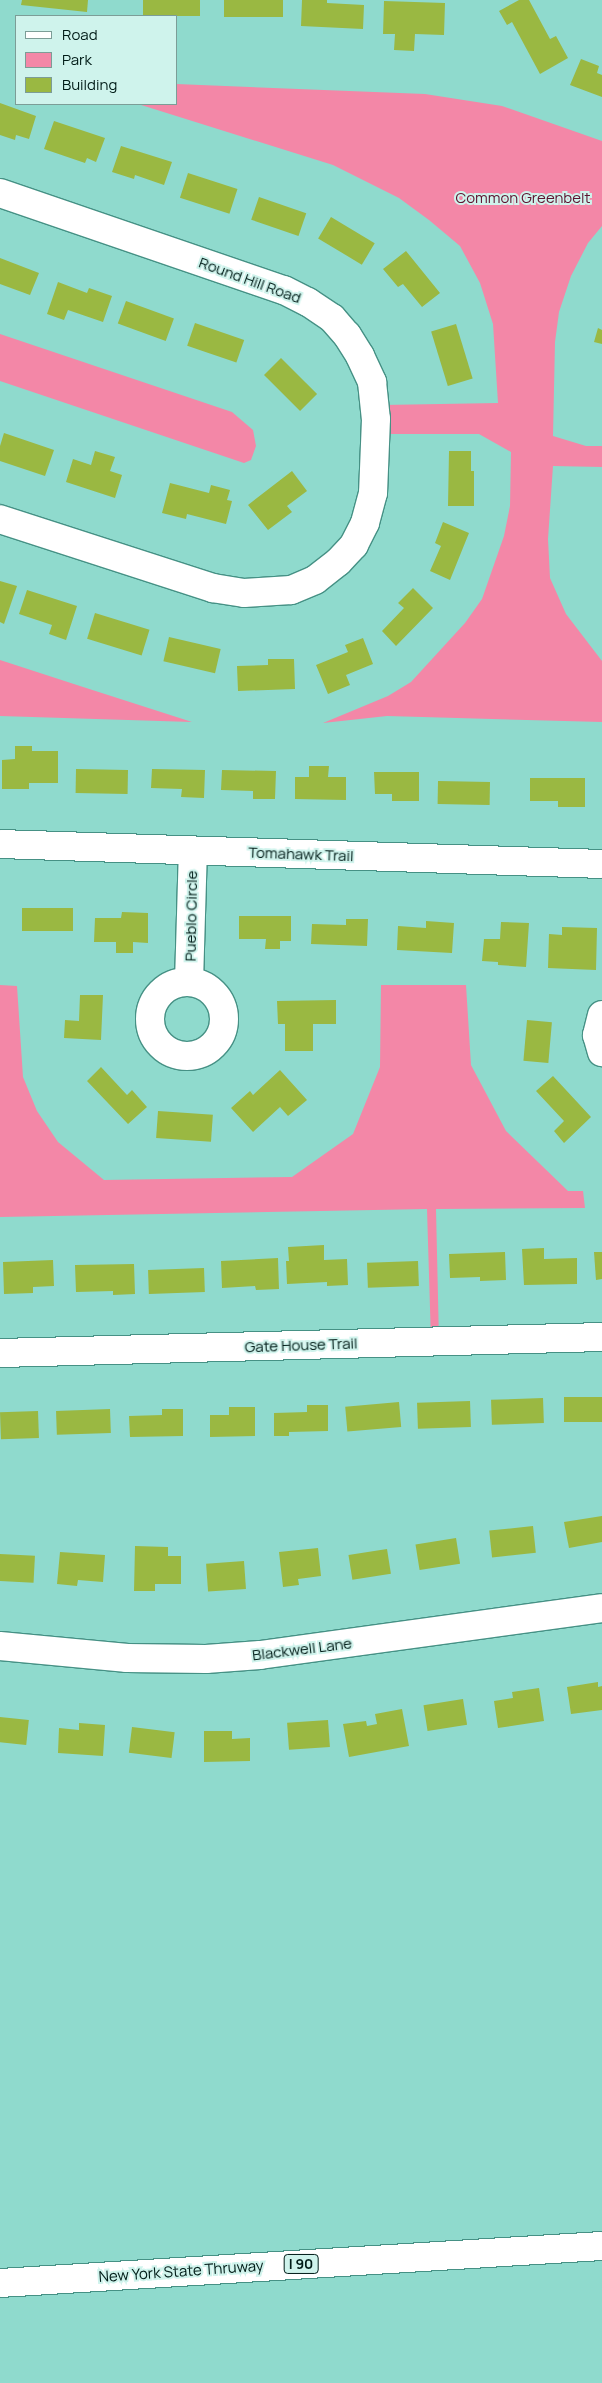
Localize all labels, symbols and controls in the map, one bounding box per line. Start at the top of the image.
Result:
legend [15,15,178,105]
text: Road [62,24,98,45]
text: Park [62,49,92,70]
text: Building [62,74,117,95]
park label: Common Greenbelt [456,189,590,207]
street label: Round Hill Road [197,253,303,307]
street label: Tomahawk Trail [248,843,354,865]
street label: Pueblo Circle [181,870,201,962]
street label: Gate House Trail [244,1334,358,1356]
street label: Blackwell Lane [251,1634,353,1664]
road number: I 90 [284,2252,318,2276]
street label: New York State Thruway [98,2256,264,2286]

